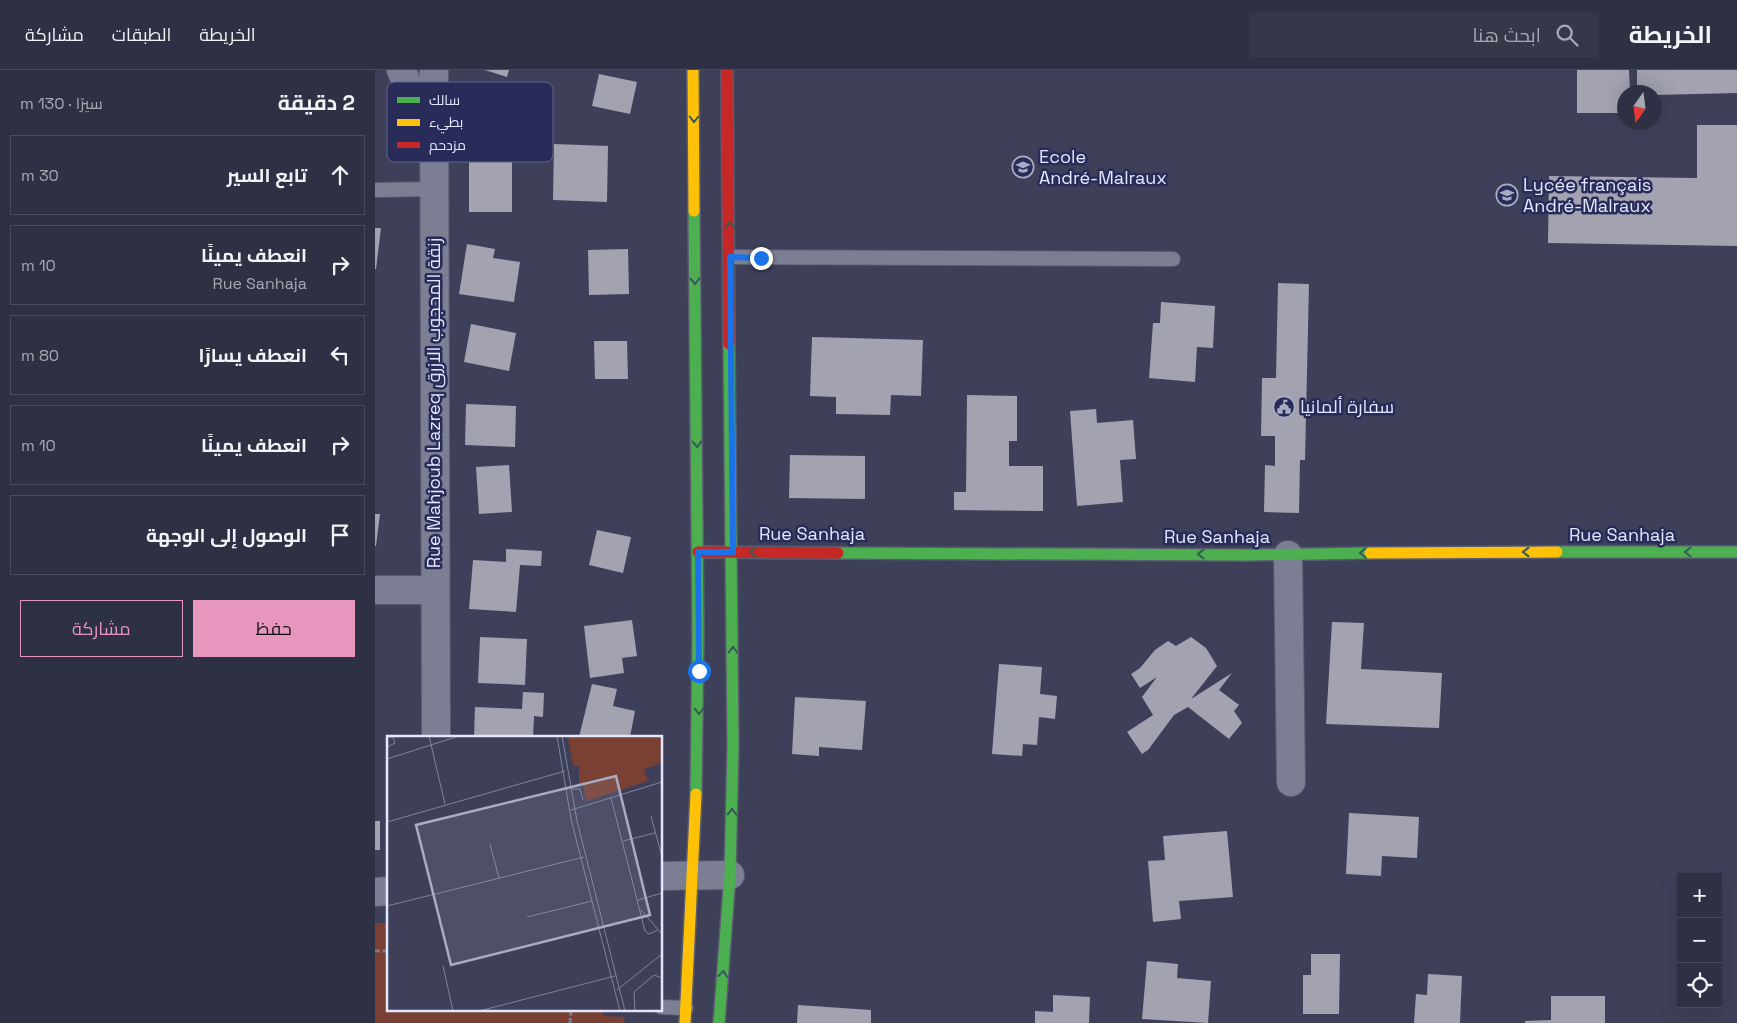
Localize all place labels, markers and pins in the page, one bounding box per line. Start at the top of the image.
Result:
place label: Ecole André-Malraux [1039,145,1167,189]
school or university icon: Ecole André-Malraux [1011,155,1035,179]
place label: Lycée français André-Malraux [1523,173,1651,217]
school or university icon: Lycée français André-Malraux [1495,183,1519,207]
public building icon: سفارة ألمانيا [1272,395,1296,419]
place label: سفارة ألمانيا [1300,395,1394,418]

